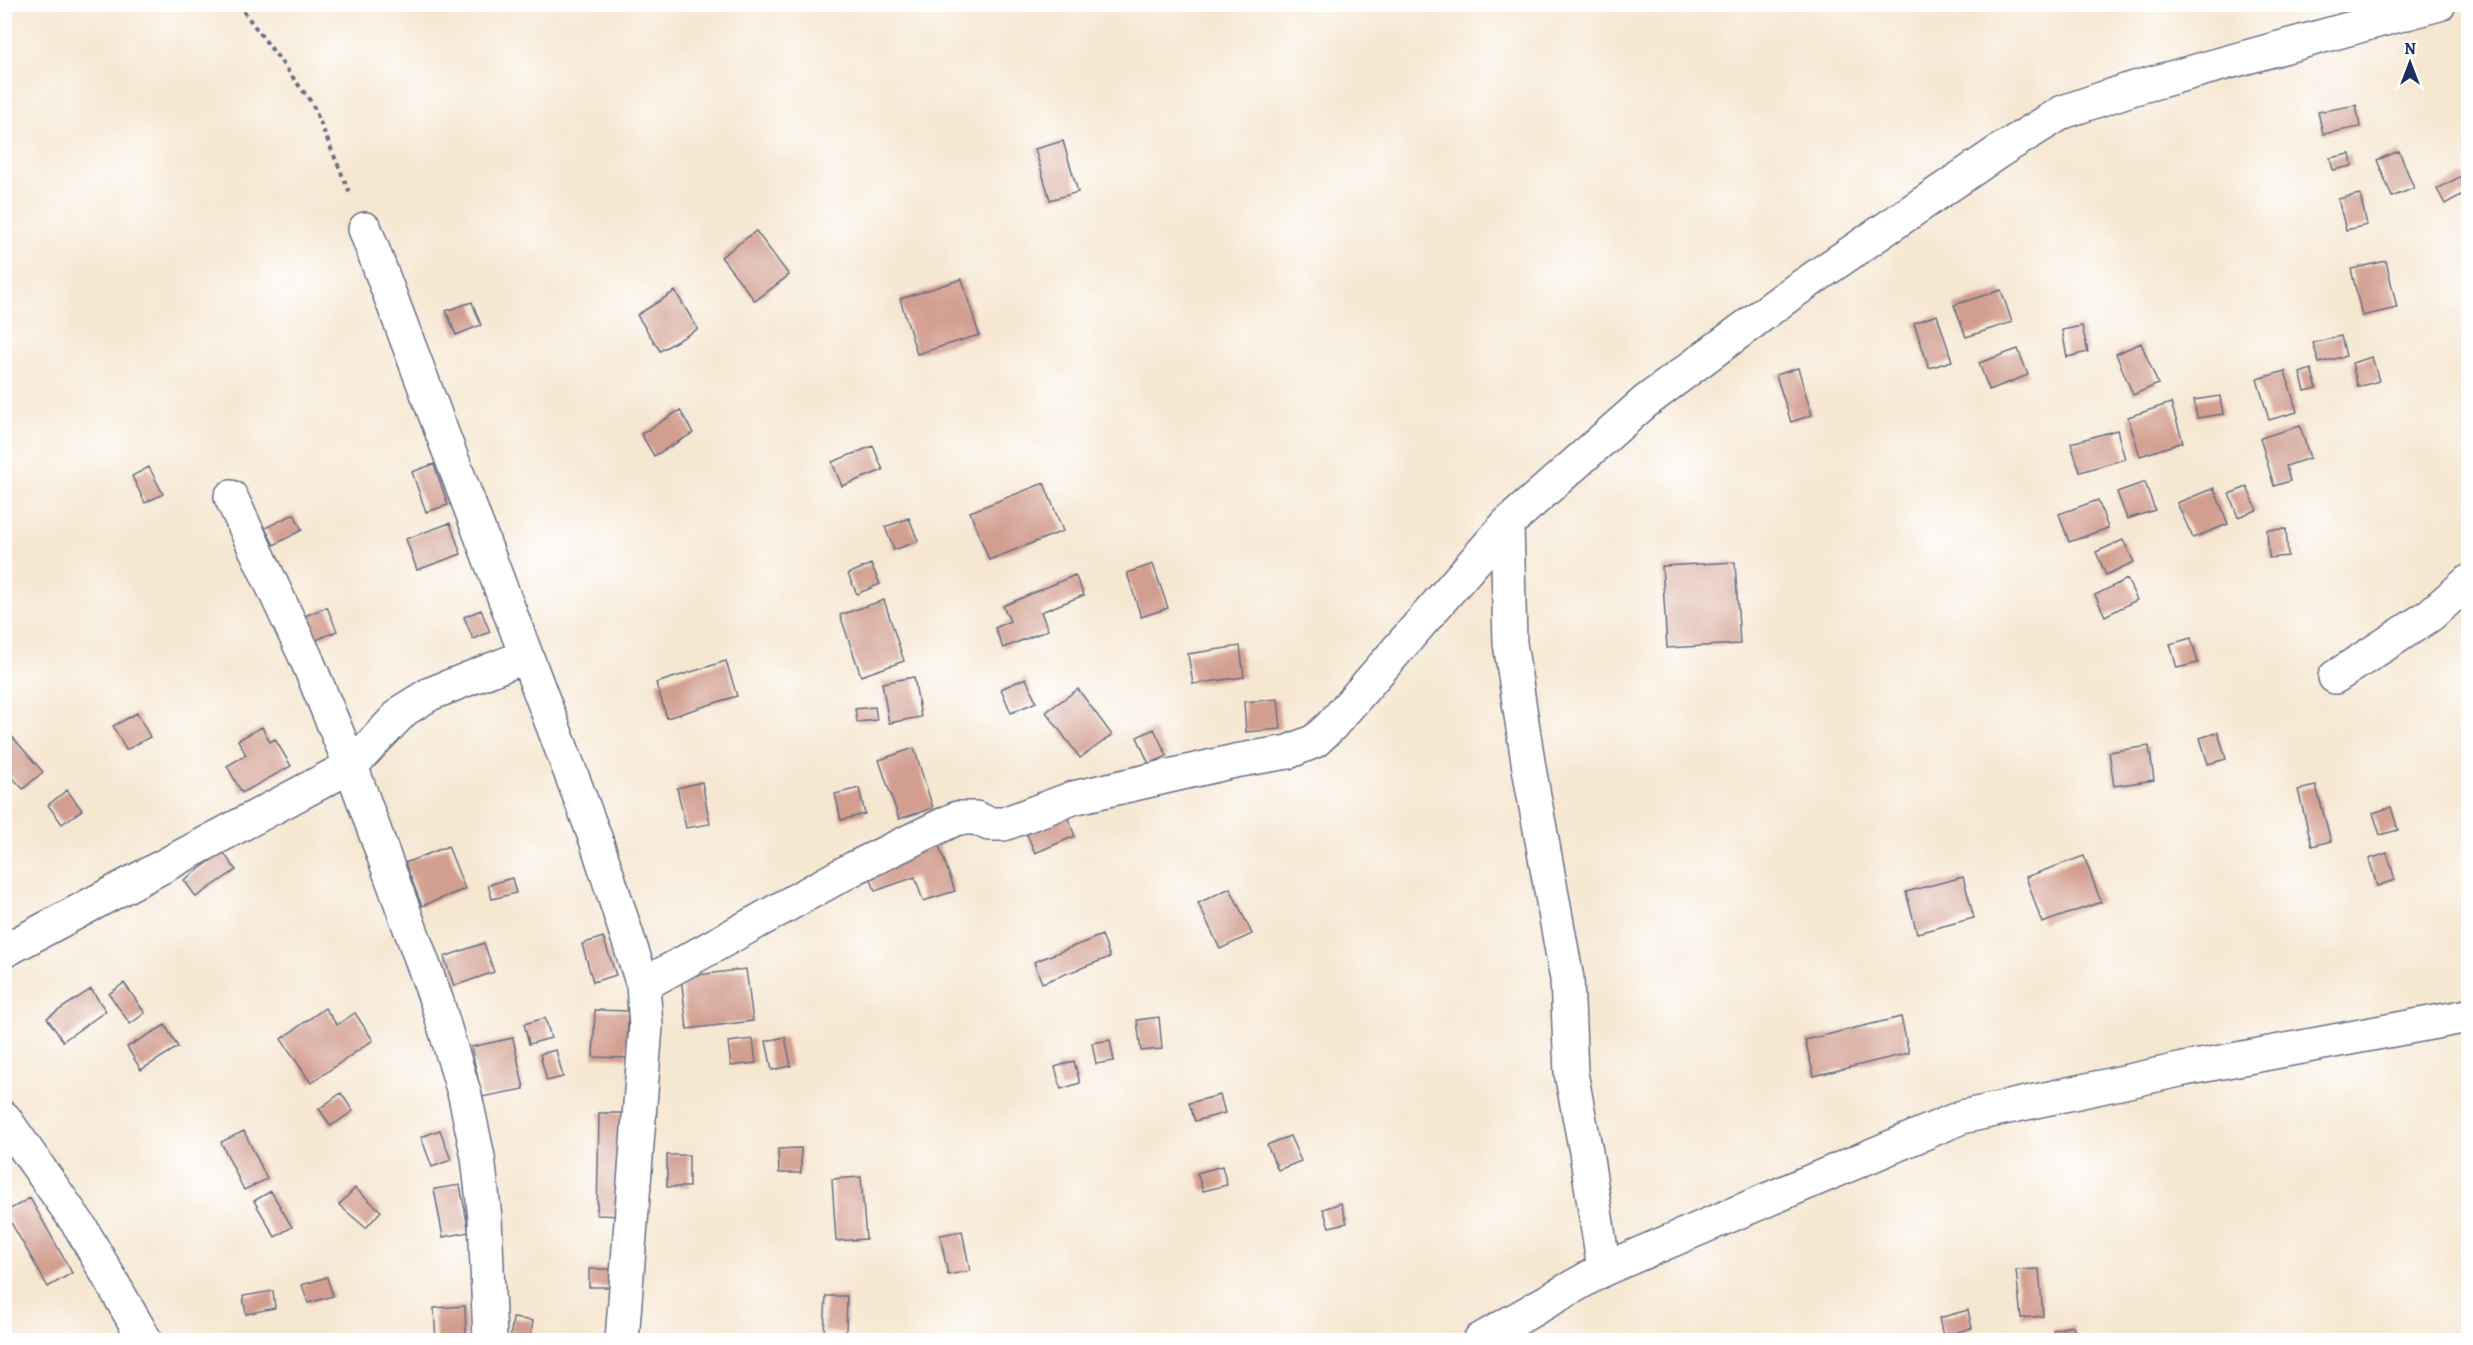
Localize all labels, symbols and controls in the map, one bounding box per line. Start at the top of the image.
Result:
north arrow [2380,33,2440,93]
text: N [2404,38,2416,60]

